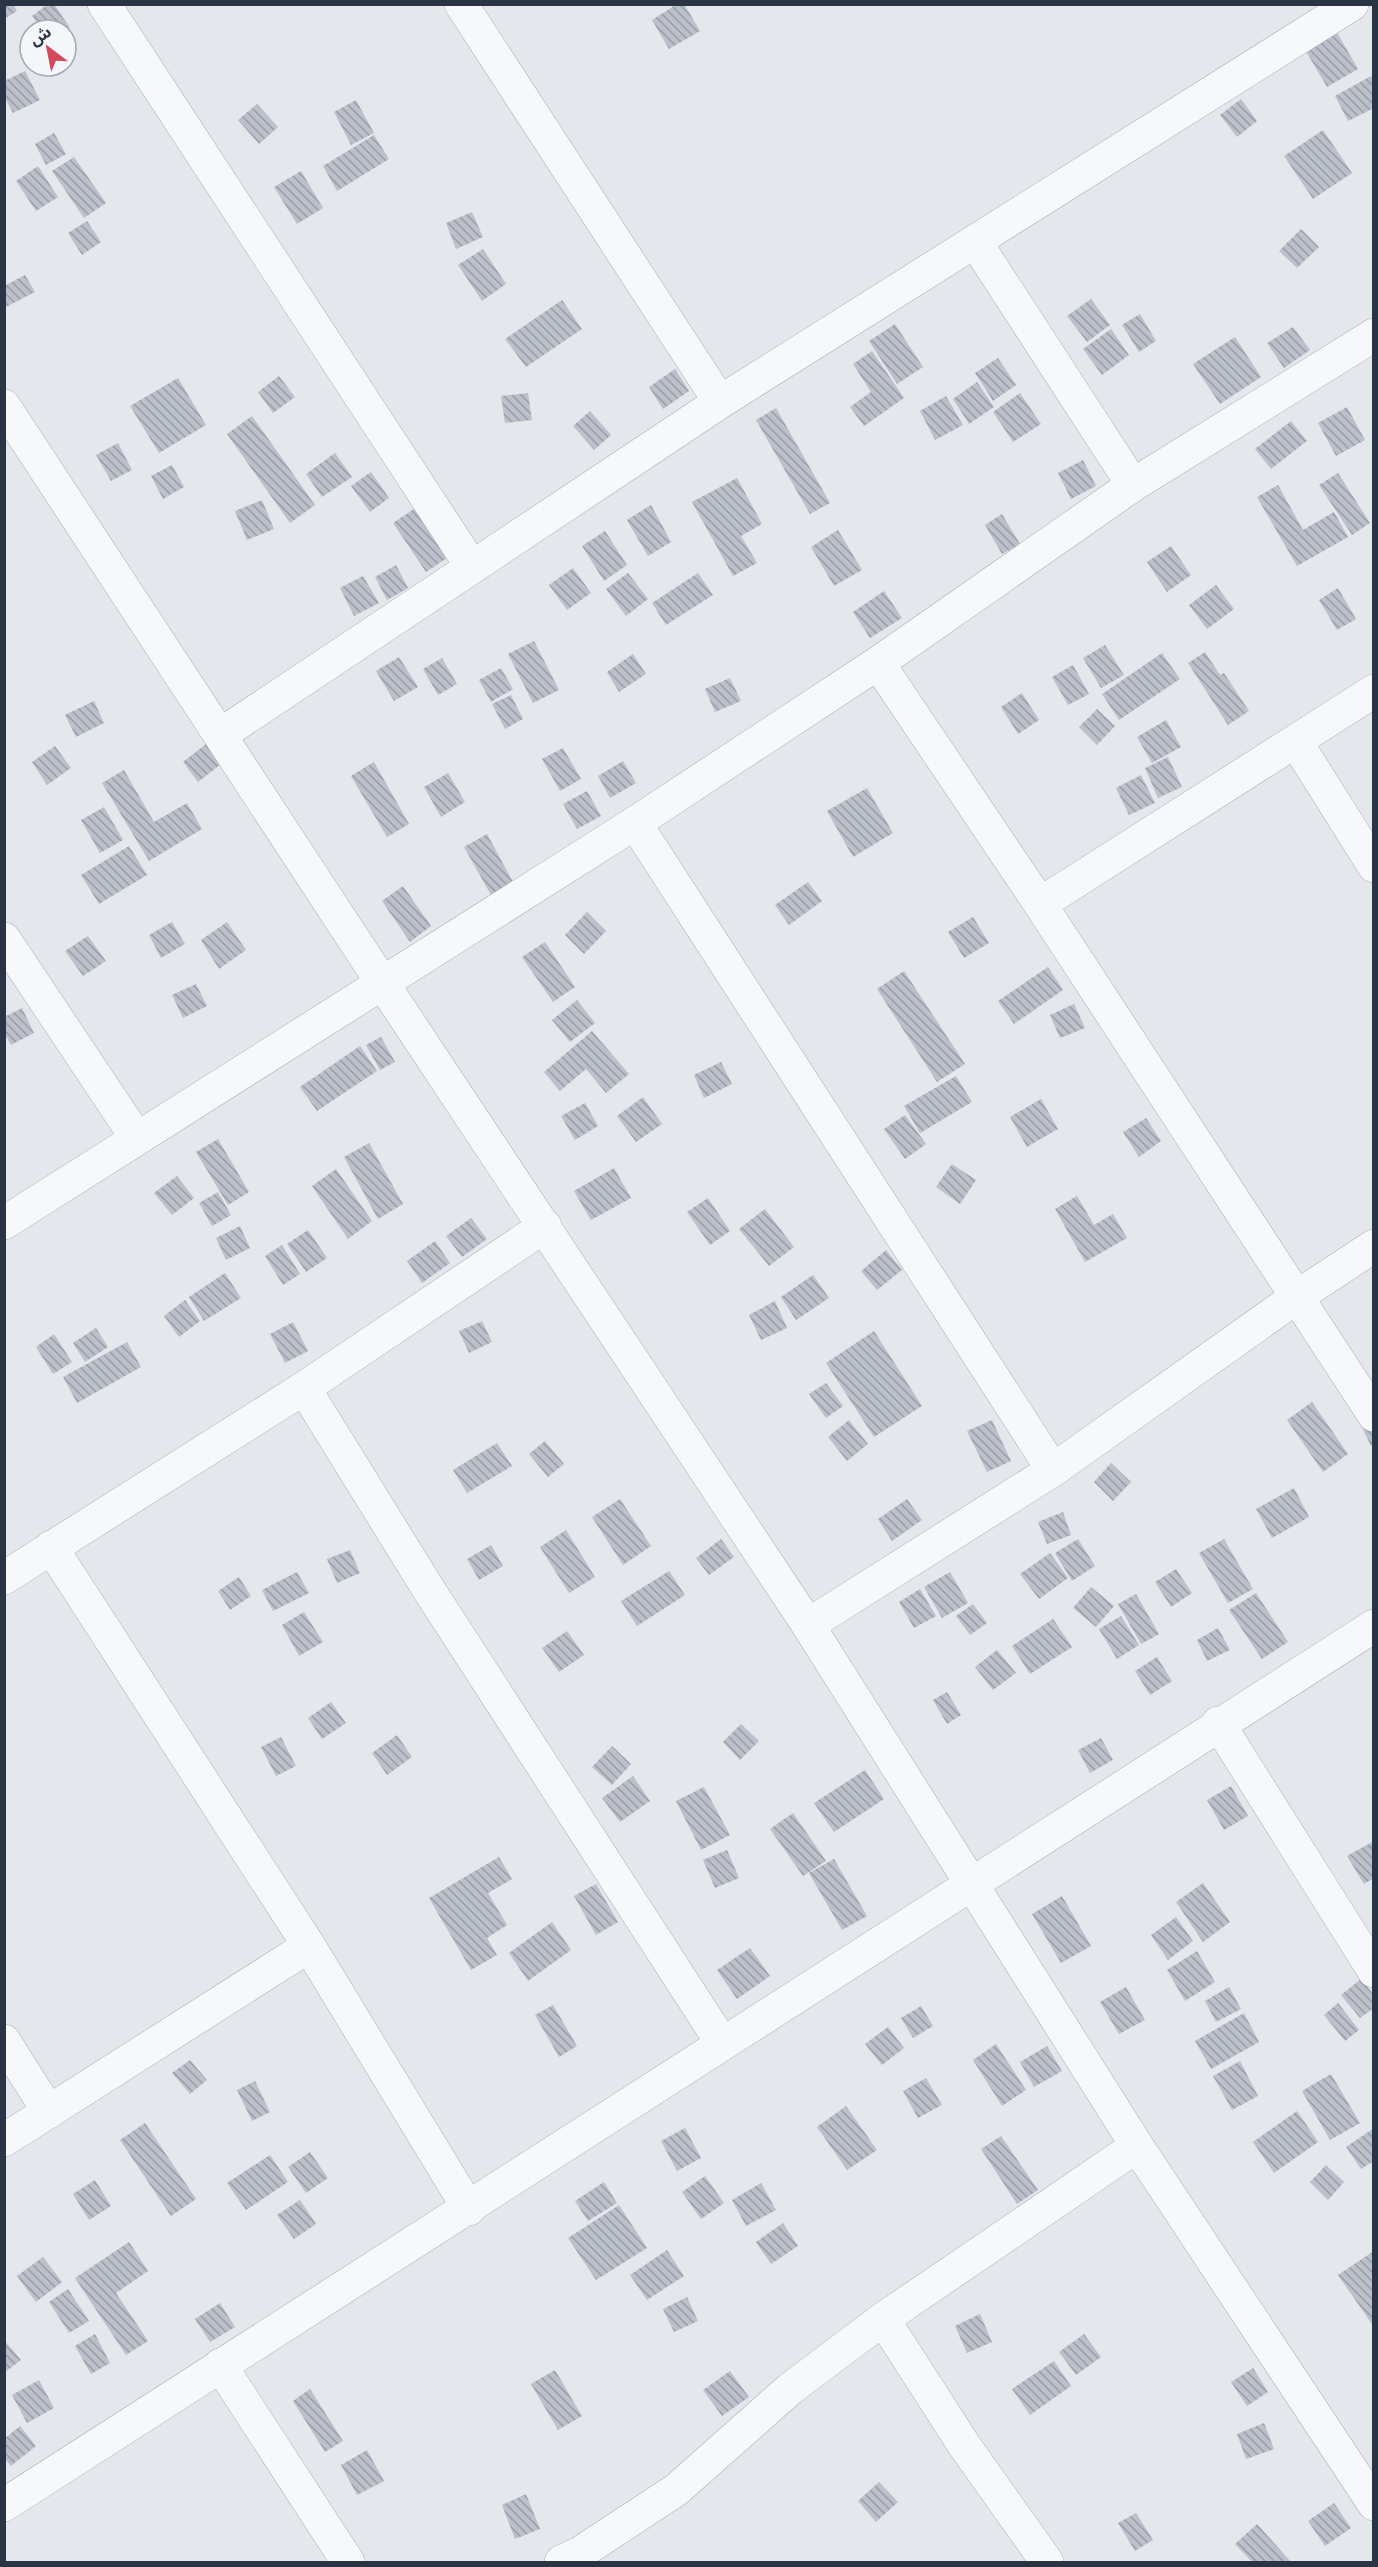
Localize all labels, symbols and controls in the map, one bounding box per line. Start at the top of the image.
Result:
north arrow [18,18,78,78]
text: ش [25,21,56,51]

